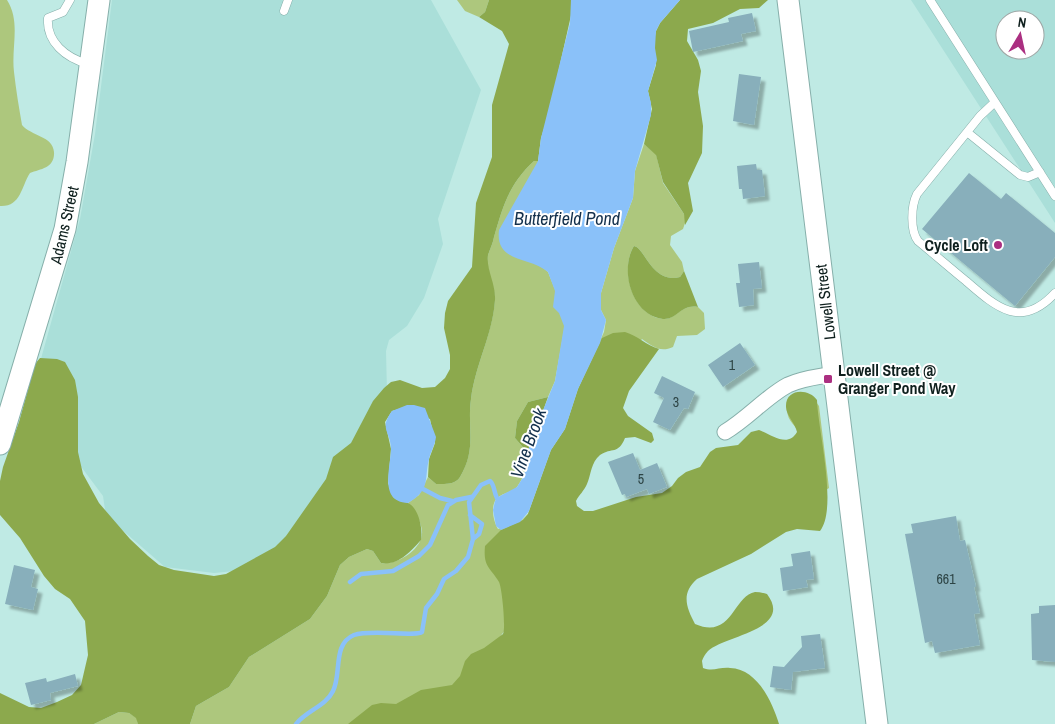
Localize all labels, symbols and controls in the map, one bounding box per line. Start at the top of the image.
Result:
north arrow [995,10,1045,60]
text: N [1017,13,1028,32]
street label: Adams Street [44,183,84,267]
water label: Butterfield Pond [514,206,621,231]
place label: Cycle Loft [925,234,989,256]
marker: Cycle Loft [992,239,1004,251]
street label: Lowell Street [809,263,841,341]
house number: 1 [729,356,736,374]
place label: Lowell Street @ Granger Pond Way [838,359,956,399]
marker: Lowell Street @ Granger Pond Way [822,373,834,385]
house number: 3 [673,393,679,411]
water label: Vine Brook [504,404,552,481]
house number: 5 [638,470,644,488]
house number: 661 [936,570,956,588]

